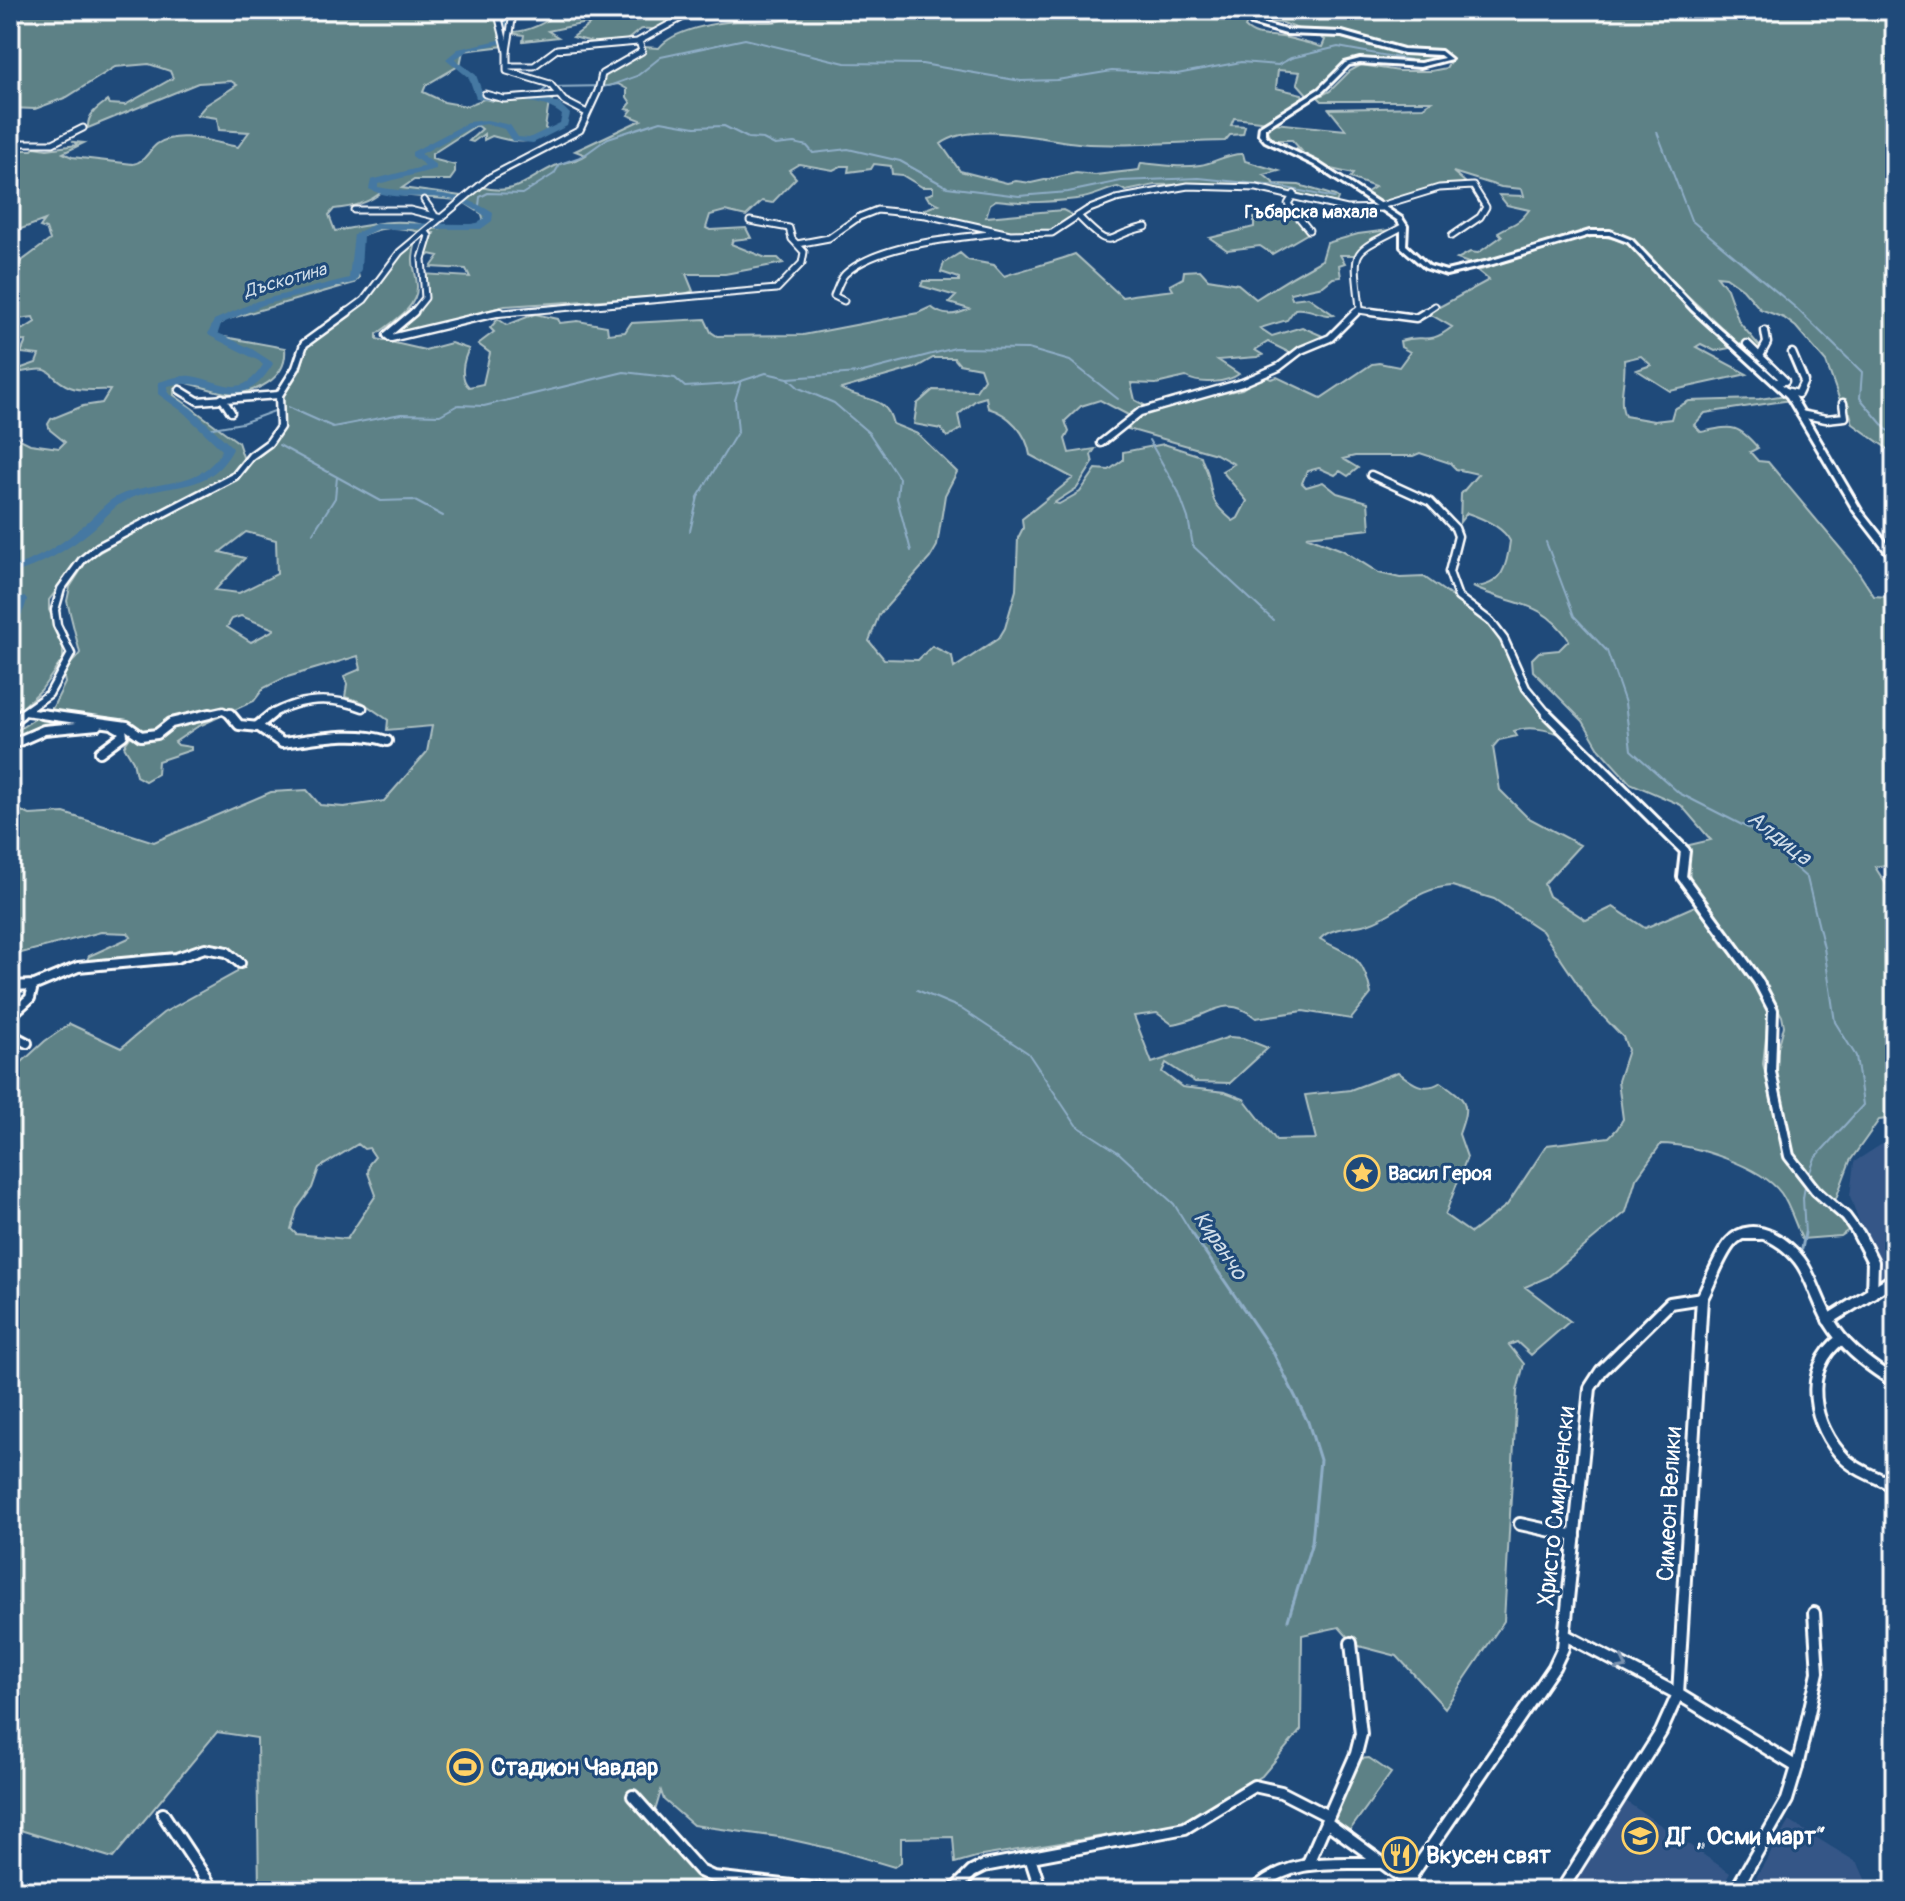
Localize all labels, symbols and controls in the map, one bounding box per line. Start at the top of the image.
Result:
district label: Гъбарска махала [1244,201,1378,224]
water label: Дъскотина [240,257,330,303]
water label: Алдица [1742,804,1818,872]
place icon: Васил Героя [1343,1154,1381,1192]
place label: Васил Героя [1388,1161,1492,1186]
water label: Киранчо [1187,1206,1255,1287]
street label: Христо Смирненски [1532,1405,1581,1607]
street label: Симеон Велики [1651,1426,1688,1582]
one-way arrow [1613,1655,1628,1670]
sports icon: Стадион Чавдар [446,1748,484,1786]
place label: Стадион Чавдар [491,1753,658,1782]
school or university icon: ДГ „Осми март“ [1621,1817,1659,1855]
place label: ДГ „Осми март“ [1664,1822,1826,1851]
restaurant icon: Вкусен свят [1381,1836,1419,1874]
place label: Вкусен свят [1426,1841,1552,1870]

